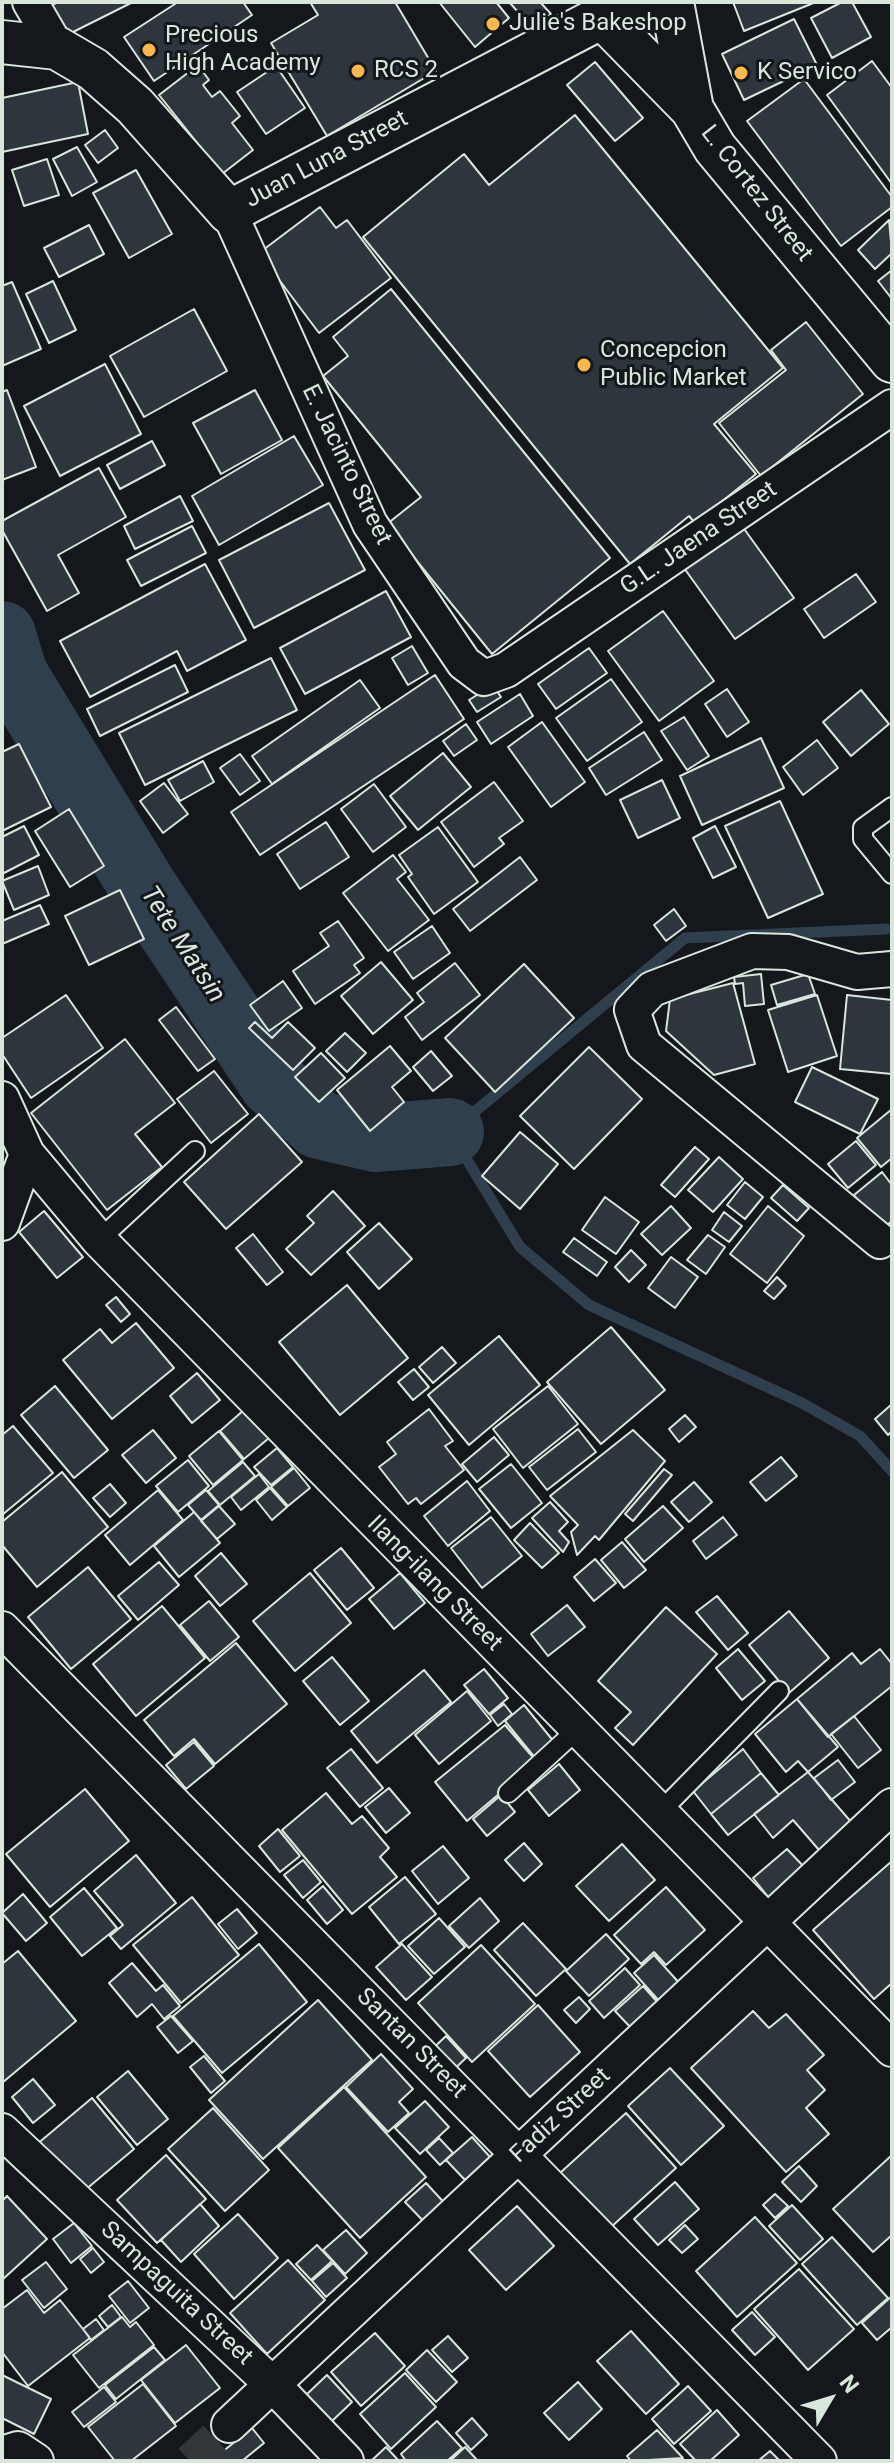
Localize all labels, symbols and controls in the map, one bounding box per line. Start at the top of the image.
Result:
place label: Julie's Bakeshop [509,10,687,38]
marker: Julie's Bakeshop [484,15,502,33]
place label: Precious High Academy [165,22,321,78]
marker: Precious High Academy [140,41,158,59]
place label: RCS 2 [374,57,438,85]
place label: K Servico [757,59,857,87]
marker: RCS 2 [349,62,367,80]
marker: K Servico [732,64,750,82]
street label: Juan Luna Street [241,105,413,215]
street label: L. Cortez Street [694,120,818,268]
place label: Concepcion Public Market [600,337,747,393]
marker: Concepcion Public Market [575,356,593,374]
street label: E. Jacinto Street [295,380,397,550]
street label: G.L. Jaena Street [615,476,783,602]
water label: Tete Matsin [133,881,231,1009]
street label: Ilang-ilang Street [360,1510,508,1658]
street label: Santan Street [350,1983,472,2105]
street label: Fadiz Street [505,2062,617,2170]
street label: Sampaguita Street [94,2216,258,2372]
north arrow [790,2359,870,2439]
text: N [835,2370,864,2398]

